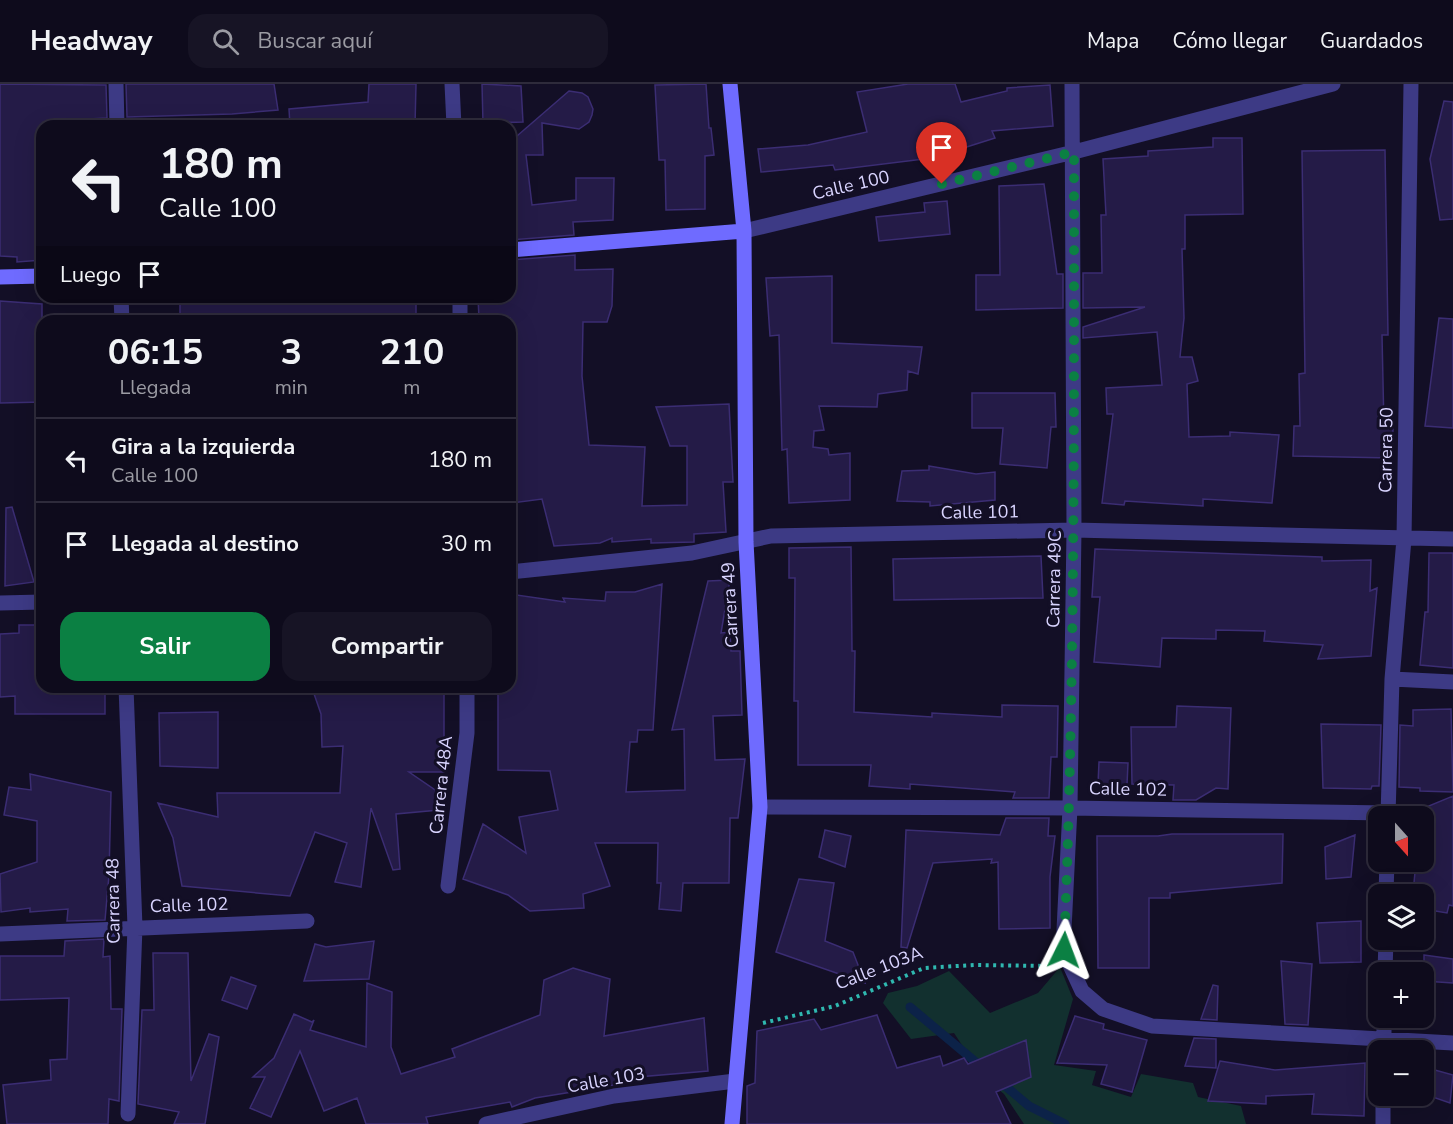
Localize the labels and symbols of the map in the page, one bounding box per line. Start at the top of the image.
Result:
pin [916,122,967,184]
street label: Calle 100 [810,164,892,206]
street label: Carrera 50 [1373,407,1399,493]
street label: Calle 101 [941,499,1019,525]
street label: Carrera 49C [1041,530,1067,628]
street label: Carrera 49 [716,562,744,648]
street label: Carrera 48A [424,735,458,835]
street label: Calle 102 [1089,776,1167,802]
north arrow [1368,806,1434,872]
street label: Carrera 48 [100,858,126,944]
street label: Calle 102 [149,892,229,918]
position arrow [1032,918,1096,982]
street label: Calle 103A [832,940,926,996]
street label: Calle 103 [565,1061,647,1099]

